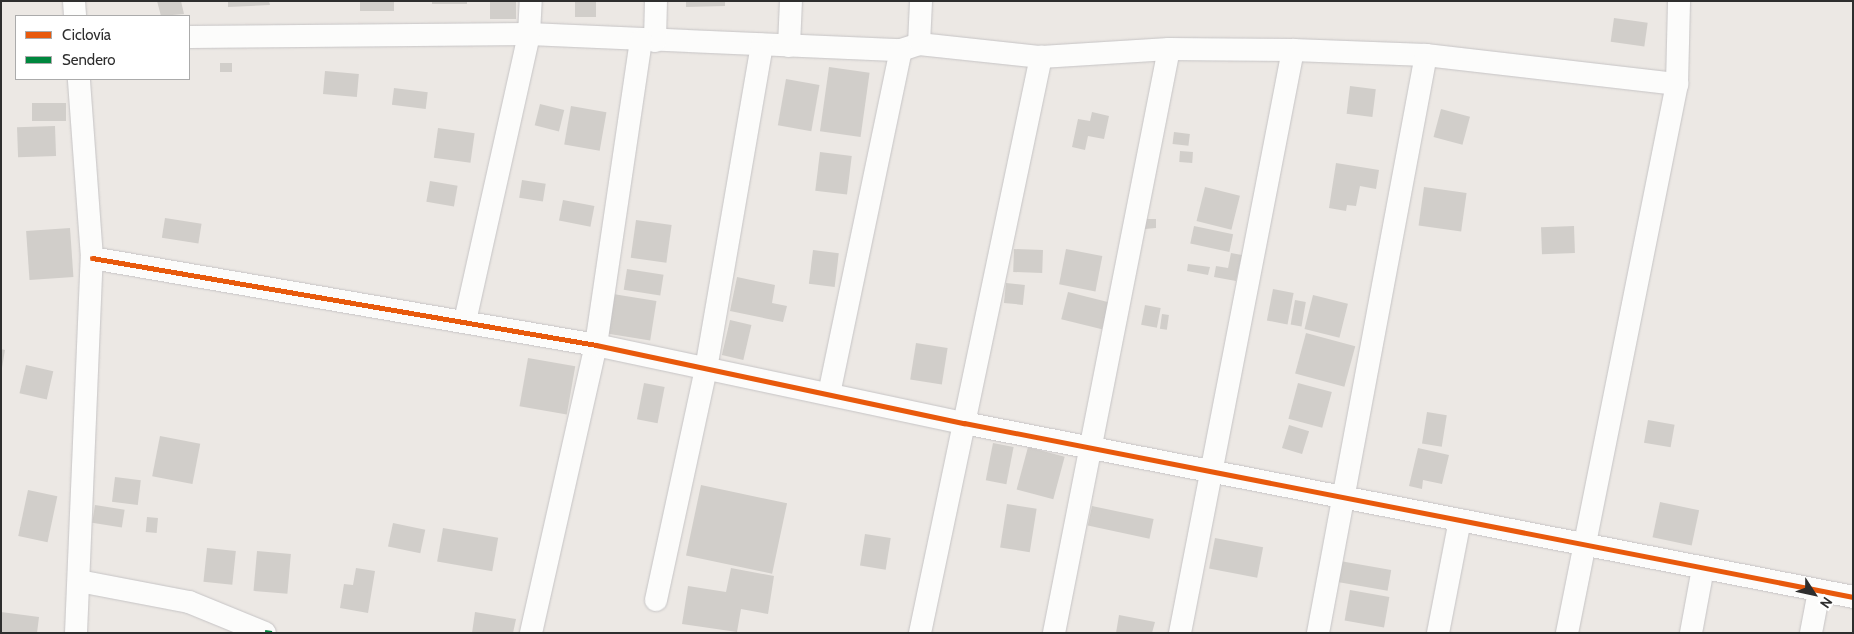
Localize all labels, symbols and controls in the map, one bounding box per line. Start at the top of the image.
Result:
legend [15,15,190,80]
text: Ciclovía [62,26,111,44]
text: Sendero [62,51,116,69]
north arrow [1789,569,1839,619]
text: N [1816,593,1837,612]

